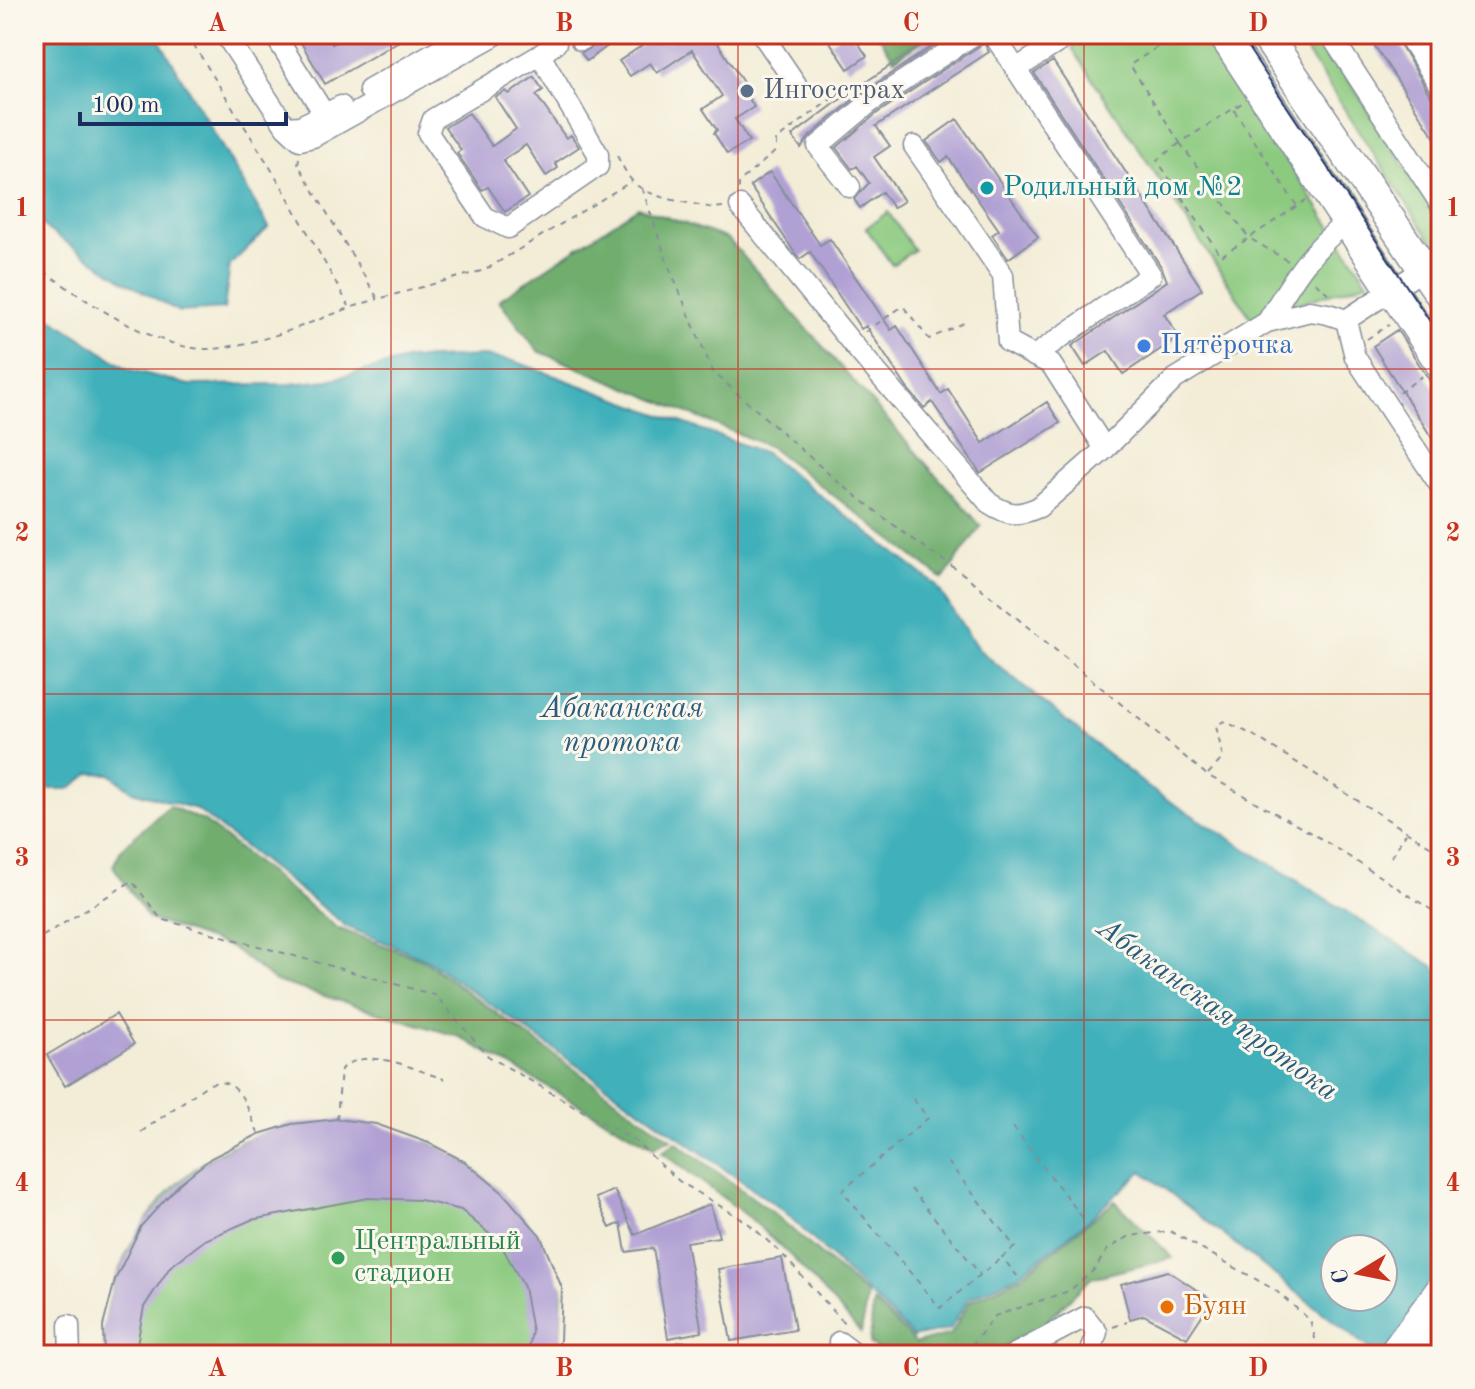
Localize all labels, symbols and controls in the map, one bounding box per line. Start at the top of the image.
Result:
text: A [207,11,227,37]
text: B [555,11,573,37]
text: C [902,11,920,37]
text: D [1248,11,1268,37]
scale bar [80,76,286,126]
place label: Ингосстрах [763,77,905,105]
marker: Ингосстрах [738,82,756,100]
text: 100 m [92,94,160,118]
place label: Родильный дом №2 [1003,174,1243,202]
marker: Родильный дом №2 [978,179,996,197]
text: 1 [14,196,30,222]
text: 1 [1445,196,1461,222]
place label: Пятёрочка [1160,332,1293,360]
marker: Пятёрочка [1135,337,1153,355]
text: 2 [14,521,30,547]
text: 2 [1445,521,1461,547]
water label: Абаканская протока [539,694,703,758]
text: 3 [14,846,30,872]
text: 3 [1445,846,1461,872]
water label: Абаканская протока [1090,912,1343,1107]
text: 4 [14,1171,30,1197]
text: 4 [1445,1171,1461,1197]
place label: Центральный стадион [354,1228,521,1288]
north arrow [1319,1233,1399,1313]
marker: Центральный стадион [329,1249,347,1267]
text: С [1329,1267,1353,1285]
place label: Буян [1183,1293,1247,1321]
marker: Буян [1158,1298,1176,1316]
text: A [207,1356,227,1382]
text: B [555,1356,573,1382]
text: C [902,1356,920,1382]
text: D [1248,1356,1268,1382]

